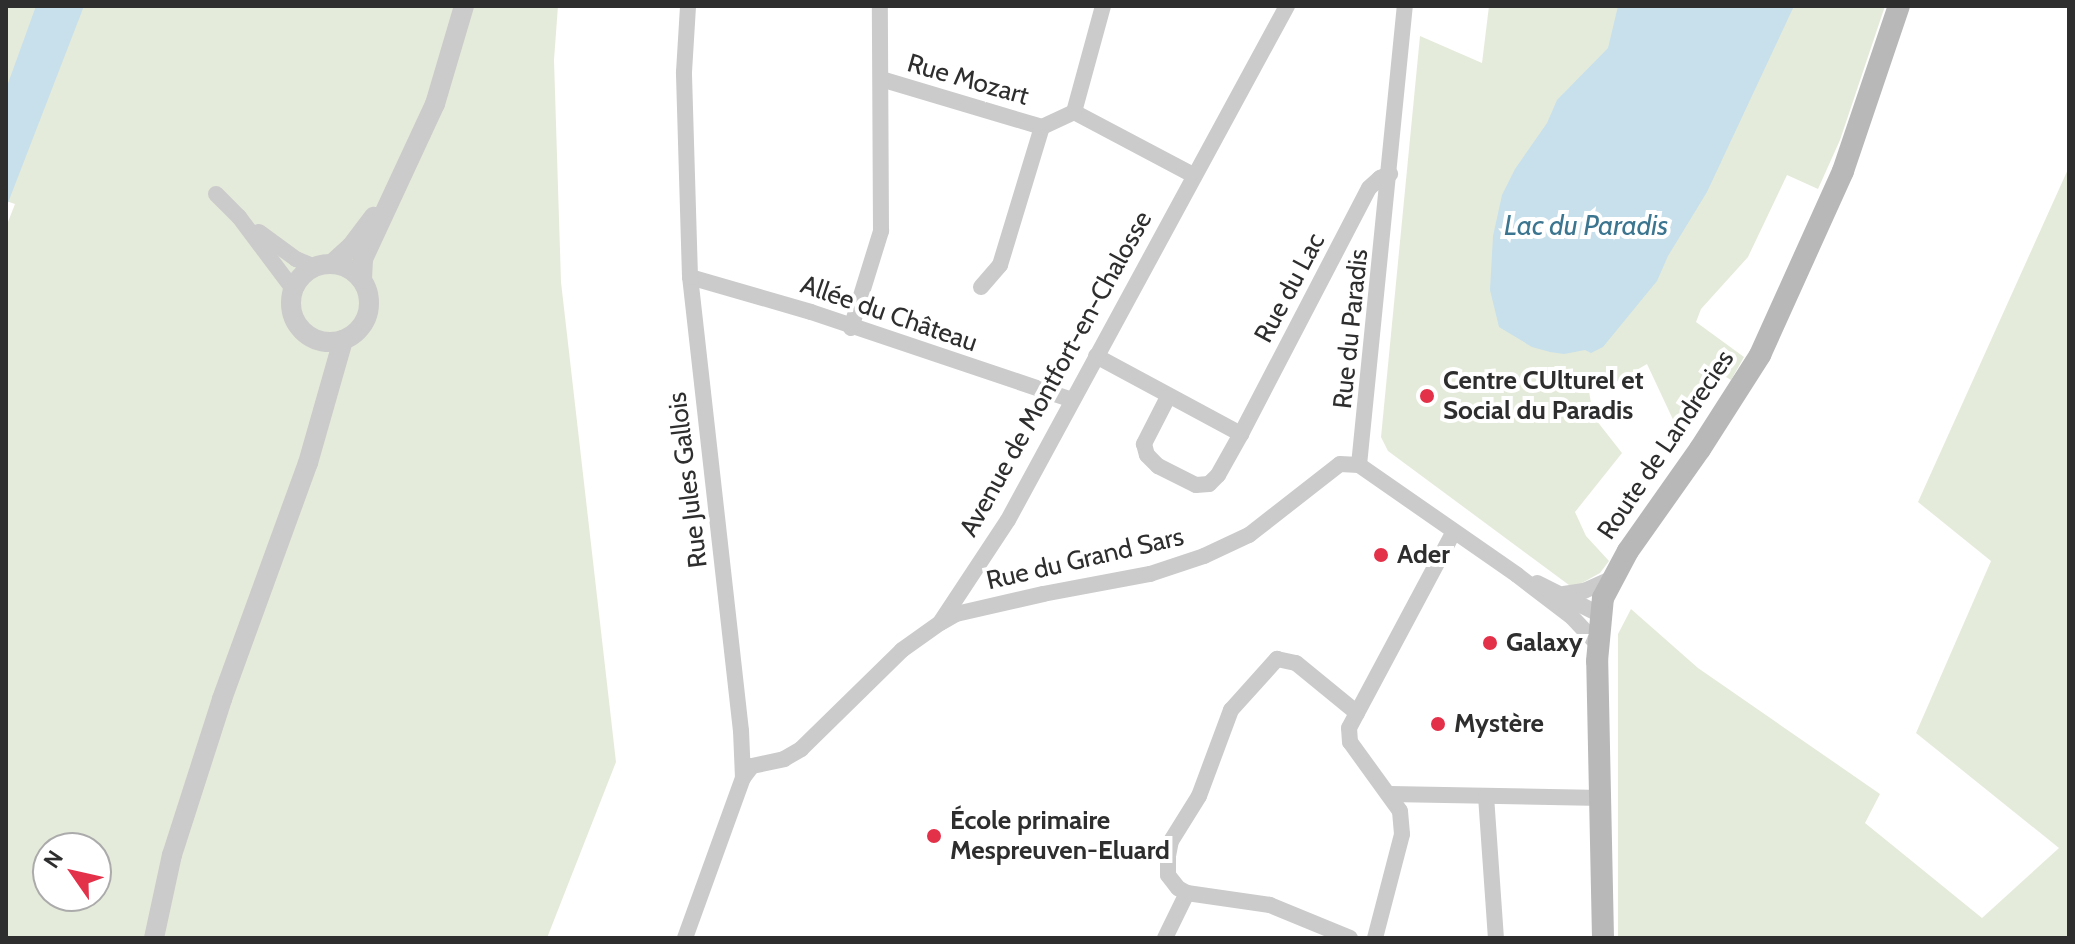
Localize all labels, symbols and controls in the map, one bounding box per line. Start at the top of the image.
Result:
street label: Rue Mozart [904,48,1032,112]
street label: Avenue de Montfort-en-Chalosse [953,206,1159,542]
water label: Lac du Paradis [1504,208,1668,242]
street label: Rue du Lac [1248,228,1332,348]
street label: Rue du Paradis [1327,248,1375,410]
street label: Allée du Château [797,269,981,359]
street label: Route de Landrecies [1591,344,1741,546]
place label: Centre CUlturel et Social du Paradis [1443,365,1644,426]
marker: Centre CUlturel et Social du Paradis [1418,387,1436,405]
street label: Rue Jules Gallois [662,390,714,570]
street label: Rue du Grand Sars [983,521,1187,597]
place label: Ader [1397,539,1450,571]
marker: Ader [1372,546,1390,564]
place label: Galaxy [1506,627,1583,659]
marker: Galaxy [1481,634,1499,652]
place label: Mystère [1454,708,1544,740]
marker: Mystère [1429,715,1447,733]
place label: École primaire Mespreuven-Eluard [950,805,1170,866]
marker: École primaire Mespreuven-Eluard [925,827,943,845]
north arrow [32,832,112,912]
text: N [38,845,69,873]

